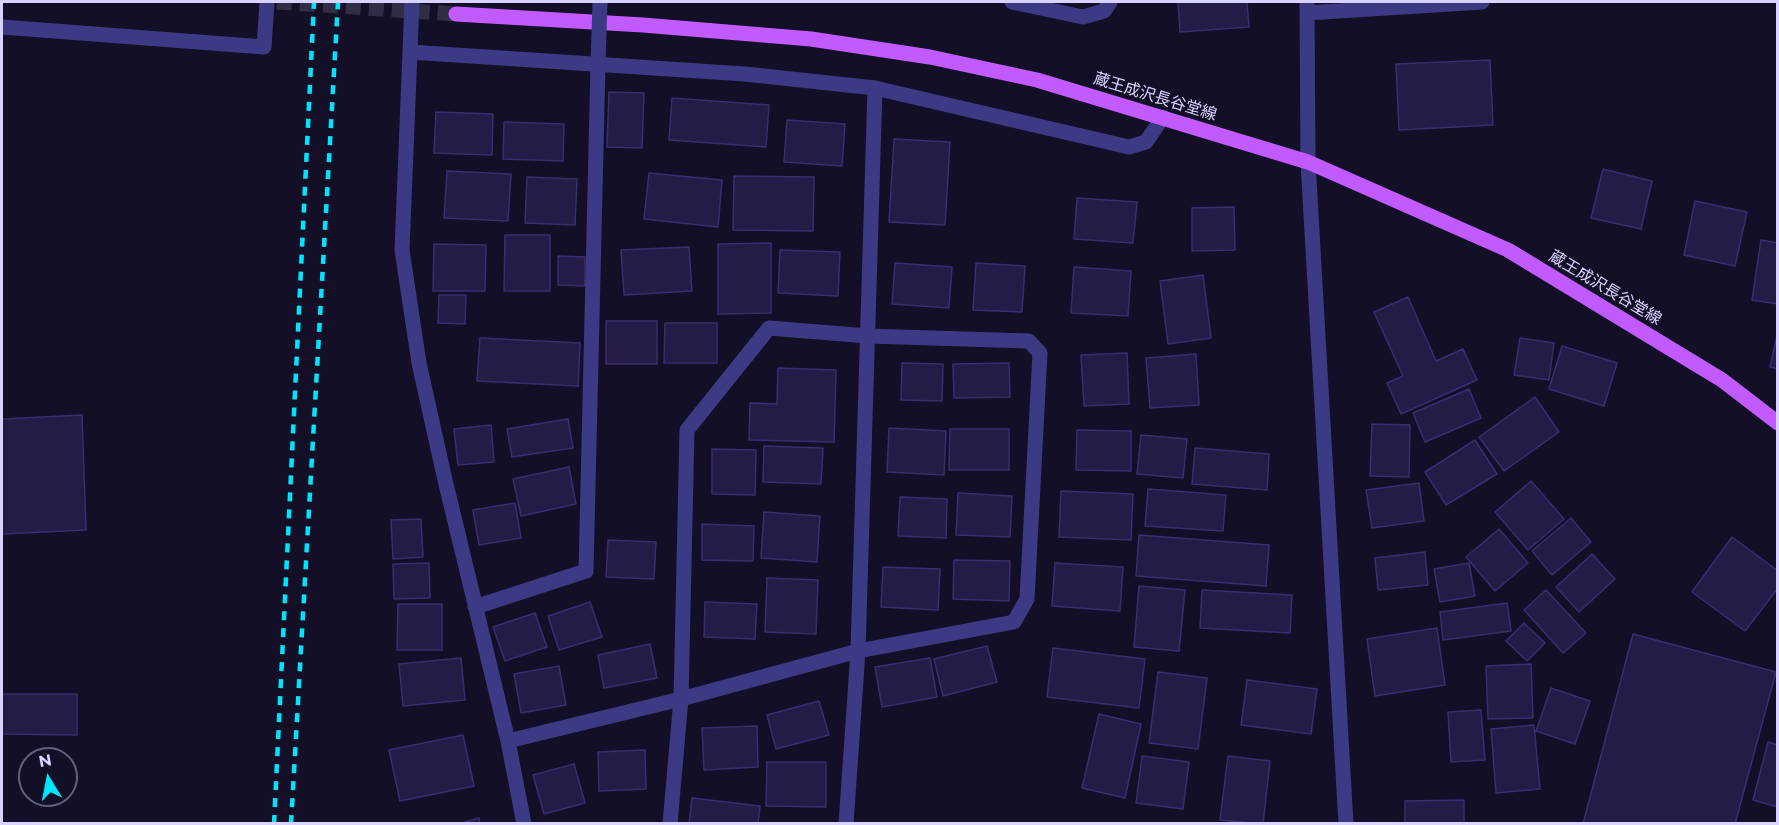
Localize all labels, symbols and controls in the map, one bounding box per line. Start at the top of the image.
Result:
street label: 蔵王成沢長谷堂線 [1091,69,1219,125]
street label: 蔵王成沢長谷堂線 [1545,247,1665,329]
north arrow [18,747,78,807]
text: N [37,750,53,771]

